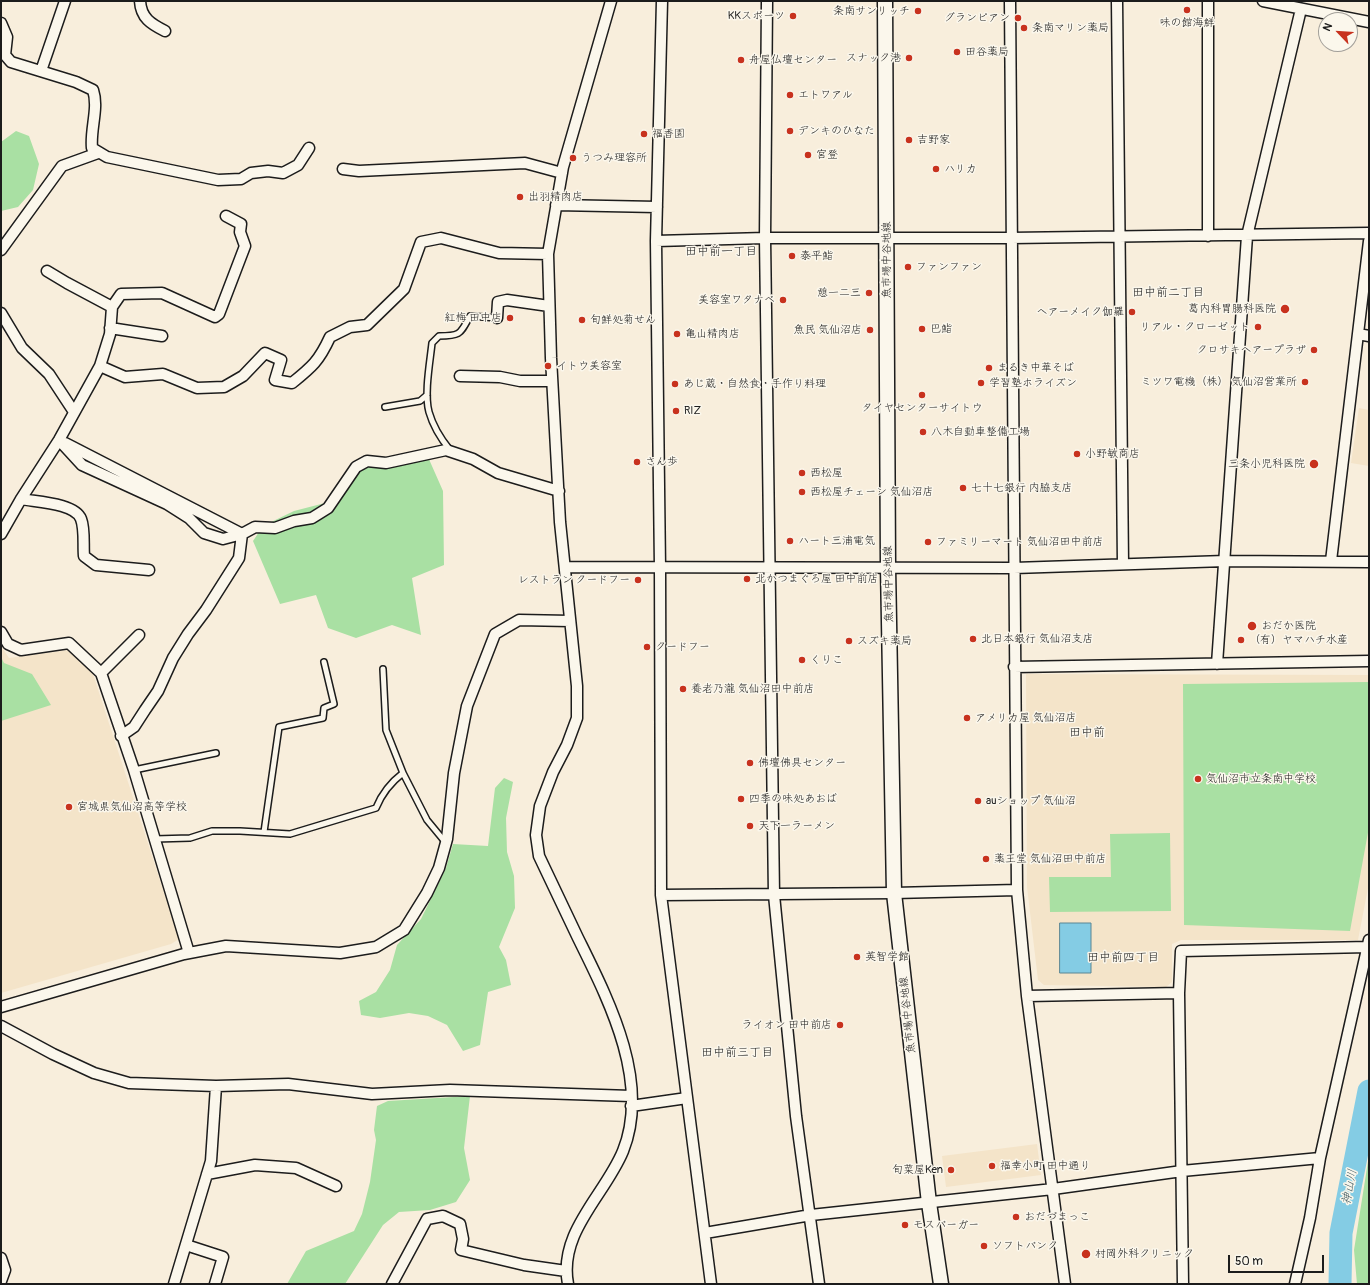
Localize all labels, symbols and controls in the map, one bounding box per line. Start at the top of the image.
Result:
place label: 条南サンリッチ [833,4,910,18]
marker: 味の館海鮮 [1182,5,1192,15]
marker: 条南サンリッチ [913,6,923,16]
place label: KKスポーツ [728,9,785,23]
marker: KKスポーツ [788,11,798,21]
place label: グランピアン [944,11,1010,25]
north arrow [1318,12,1358,52]
marker: グランピアン [1013,13,1023,23]
place label: 味の館海鮮 [1160,16,1214,30]
place label: 条南マリン薬局 [1032,21,1109,35]
text: N [1320,21,1335,33]
marker: 条南マリン薬局 [1019,23,1029,33]
place label: 田谷薬局 [965,45,1009,59]
marker: 田谷薬局 [952,47,962,57]
place label: スナック港 [846,51,901,65]
place label: 舟屋仏壇センター [749,53,837,67]
marker: スナック港 [904,53,914,63]
marker: 舟屋仏壇センター [736,55,746,65]
place label: エトワアル [798,88,853,102]
marker: エトワアル [785,90,795,100]
place label: デンキのひなた [798,124,875,138]
marker: デンキのひなた [785,126,795,136]
place label: 福香園 [652,127,685,141]
marker: 福香園 [639,129,649,139]
place label: 吉野家 [917,133,950,147]
marker: 吉野家 [904,135,914,145]
place label: 宮登 [816,148,838,162]
marker: 宮登 [803,150,813,160]
place label: うつみ理容所 [581,151,647,165]
marker: うつみ理容所 [568,153,578,163]
place label: ハリカ [944,162,977,176]
marker: ハリカ [931,164,941,174]
place label: 出羽精肉店 [528,190,583,204]
marker: 出羽精肉店 [515,192,525,202]
street label: 魚市場中谷地線 [880,222,894,298]
district label: 田中前一丁目 [685,245,757,259]
place label: 泰平鮨 [800,249,833,263]
marker: 泰平鮨 [787,251,797,261]
place label: ファンファン [916,260,982,274]
marker: ファンファン [903,262,913,272]
place label: 憩一二三 [817,286,861,300]
district label: 田中前二丁目 [1132,286,1204,300]
marker: 憩一二三 [864,288,874,298]
place label: 美容室ワタナベ [698,293,775,307]
marker: 美容室ワタナベ [778,295,788,305]
place label: 葛内科胃腸科医院 [1188,302,1276,316]
marker: 葛内科胃腸科医院 [1279,303,1291,315]
place label: ヘアーメイク伽羅 [1036,305,1124,319]
marker: ヘアーメイク伽羅 [1127,307,1137,317]
place label: 紅梅 田中店 [445,311,502,325]
marker: 紅梅 田中店 [505,313,515,323]
place label: 旬鮮処菊せん [590,313,656,327]
marker: 旬鮮処菊せん [577,315,587,325]
place label: リアル・クローゼット [1140,320,1250,334]
place label: 巴鮨 [930,322,952,336]
marker: リアル・クローゼット [1253,322,1263,332]
place label: 魚民 気仙沼店 [794,323,862,337]
marker: 巴鮨 [917,324,927,334]
marker: 魚民 気仙沼店 [865,325,875,335]
place label: 亀山精肉店 [685,327,740,341]
marker: 亀山精肉店 [672,329,682,339]
place label: クロサキヘアープラザ [1196,343,1306,357]
marker: クロサキヘアープラザ [1309,345,1319,355]
place label: イトウ美容室 [556,359,622,373]
marker: イトウ美容室 [543,361,553,371]
place label: まるき中華そば [997,361,1074,375]
marker: まるき中華そば [984,363,994,373]
place label: ミツワ電機（株） 気仙沼営業所 [1141,375,1297,389]
place label: 学習塾ホライズン [989,376,1077,390]
place label: あじ蔵・自然食・手作り料理 [683,377,826,391]
marker: ミツワ電機（株） 気仙沼営業所 [1300,377,1310,387]
marker: 学習塾ホライズン [976,378,986,388]
marker: あじ蔵・自然食・手作り料理 [670,379,680,389]
marker: タイヤセンターサイトウ [917,390,927,400]
place label: タイヤセンターサイトウ [862,401,982,415]
place label: RIZ [684,404,701,418]
marker: RIZ [671,406,681,416]
place label: 八木自動車整備工場 [931,425,1030,439]
marker: 八木自動車整備工場 [918,427,928,437]
place label: 小野敏商店 [1085,447,1140,461]
marker: 小野敏商店 [1072,449,1082,459]
place label: さん歩 [645,455,678,469]
marker: さん歩 [632,457,642,467]
place label: 三条小児科医院 [1228,457,1305,471]
marker: 三条小児科医院 [1308,458,1320,470]
place label: 西松屋 [810,466,843,480]
marker: 西松屋 [797,468,807,478]
place label: 七十七銀行 内脇支店 [971,481,1072,495]
marker: 七十七銀行 内脇支店 [958,483,968,493]
place label: 西松屋チェーン 気仙沼店 [810,485,933,499]
marker: 西松屋チェーン 気仙沼店 [797,487,807,497]
place label: ハート三浦電気 [798,534,875,548]
place label: ファミリーマート 気仙沼田中前店 [936,535,1103,549]
marker: ハート三浦電気 [785,536,795,546]
marker: ファミリーマート 気仙沼田中前店 [923,537,933,547]
street label: 魚市場中谷地線 [882,545,896,623]
place label: 北かつまぐろ屋 田中前店 [755,572,878,586]
place label: レストラン クードフー [518,573,630,587]
marker: 北かつまぐろ屋 田中前店 [742,574,752,584]
marker: レストラン クードフー [633,575,643,585]
place label: おだか医院 [1261,619,1316,633]
marker: おだか医院 [1246,620,1258,632]
place label: 北日本銀行 気仙沼支店 [981,632,1093,646]
place label: （有）ヤマハチ水産 [1249,633,1348,647]
place label: スズキ薬局 [857,634,912,648]
marker: 北日本銀行 気仙沼支店 [968,634,978,644]
marker: （有）ヤマハチ水産 [1236,635,1246,645]
marker: スズキ薬局 [844,636,854,646]
place label: クードフー [655,640,710,654]
marker: クードフー [642,642,652,652]
place label: くりこ [810,653,843,667]
marker: くりこ [797,655,807,665]
place label: 養老乃瀧 気仙沼田中前店 [691,682,814,696]
marker: 養老乃瀧 気仙沼田中前店 [678,684,688,694]
place label: アメリカ屋 気仙沼店 [975,711,1076,725]
marker: アメリカ屋 気仙沼店 [962,713,972,723]
district label: 田中前 [1069,726,1105,740]
place label: 佛壇佛具センター [758,756,846,770]
marker: 佛壇佛具センター [745,758,755,768]
place label: 気仙沼市立条南中学校 [1206,772,1316,786]
marker: 気仙沼市立条南中学校 [1193,774,1203,784]
place label: 四季の味処あおば [749,792,837,806]
marker: 四季の味処あおば [736,794,746,804]
place label: auショップ 気仙沼 [986,794,1076,808]
marker: auショップ 気仙沼 [973,796,983,806]
place label: 宮城県気仙沼高等学校 [77,800,187,814]
marker: 宮城県気仙沼高等学校 [64,802,74,812]
place label: 天下一ラーメン [758,819,835,833]
marker: 天下一ラーメン [745,821,755,831]
place label: 薬王堂 気仙沼田中前店 [994,852,1106,866]
marker: 薬王堂 気仙沼田中前店 [981,854,991,864]
place label: 英智学館 [865,950,909,964]
district label: 田中前四丁目 [1087,951,1159,965]
marker: 英智学館 [852,952,862,962]
street label: 魚市場中谷地線 [897,976,919,1054]
place label: ライオン 田中前店 [742,1018,832,1032]
marker: ライオン 田中前店 [835,1020,845,1030]
district label: 田中前三丁目 [701,1046,773,1060]
place label: 福幸小町 田中通り [1000,1159,1090,1173]
marker: 福幸小町 田中通り [987,1161,997,1171]
place label: 旬菜屋Ken [892,1163,943,1177]
marker: 旬菜屋Ken [946,1165,956,1175]
water label: 神山川 [1339,1168,1361,1206]
place label: おだづまっこ [1024,1210,1090,1224]
marker: おだづまっこ [1011,1212,1021,1222]
place label: モスバーガー [913,1218,979,1232]
marker: モスバーガー [900,1220,910,1230]
place label: ソフトバンク [992,1239,1058,1253]
marker: ソフトバンク [979,1241,989,1251]
place label: 村岡外科クリニック [1095,1247,1194,1261]
scale bar [1230,1247,1326,1273]
marker: 村岡外科クリニック [1080,1248,1092,1260]
text: 50 m [1235,1254,1263,1269]

